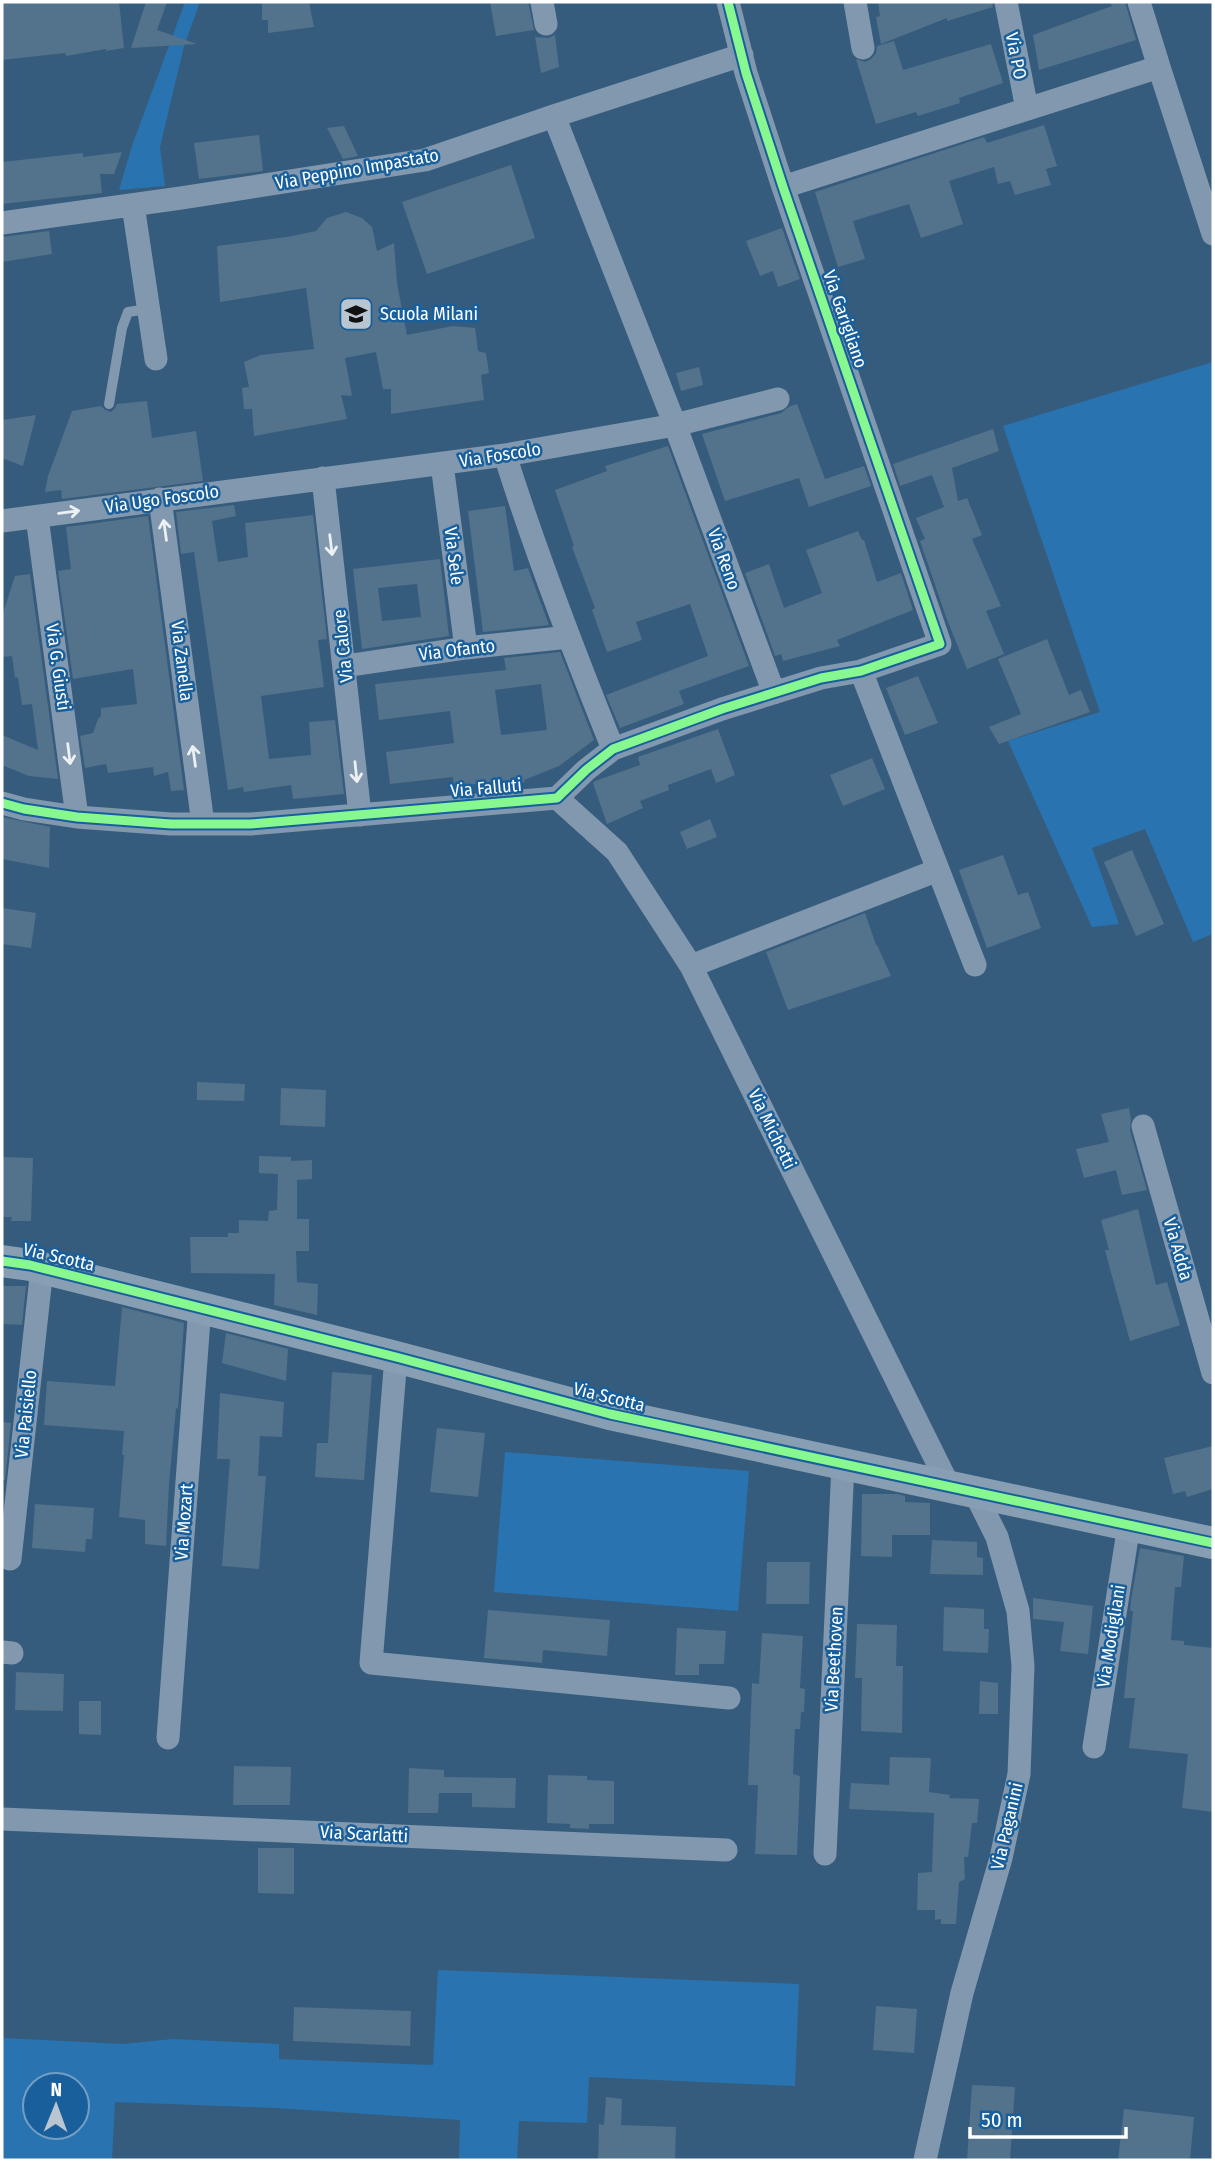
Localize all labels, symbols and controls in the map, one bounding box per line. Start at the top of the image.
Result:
street label: Via PO [1001,31,1031,81]
street label: Via Peppino Impastato [274,144,440,194]
street label: Via Garigliano [818,267,872,371]
school or university icon: Scuola Milani [337,295,375,333]
place label: Scuola Milani [380,303,478,325]
street label: Via Foscolo [458,438,542,472]
street label: Via Ugo Foscolo [104,480,220,518]
one-way arrow [58,505,80,518]
one-way arrow [158,520,171,542]
street label: Via Reno [703,525,745,593]
street label: Via Sele [440,526,468,586]
one-way arrow [325,534,338,556]
street label: Via Calore [328,608,358,684]
street label: Via Zanella [166,620,198,702]
street label: Via G. Giusti [41,622,75,712]
street label: Via Ofanto [418,634,496,666]
one-way arrow [63,742,76,765]
one-way arrow [188,745,201,768]
one-way arrow [350,760,363,782]
street label: Via Falluti [449,774,523,802]
street label: Via Michetti [743,1085,801,1173]
street label: Via Adda [1159,1215,1197,1283]
street label: Via Scotta [21,1238,97,1276]
street label: Via Paisiello [10,1369,42,1459]
street label: Via Scotta [571,1377,647,1417]
street label: Via Mozart [170,1483,198,1561]
street label: Via Modigliani [1092,1583,1130,1689]
street label: Via Beethoven [820,1606,848,1712]
street label: Via Paganini [986,1780,1028,1872]
street label: Via Scarlatti [319,1821,409,1847]
north arrow [21,2071,91,2141]
text: N [50,2078,62,2101]
scale bar [970,2096,1126,2140]
text: 50 m [981,2107,1023,2133]

